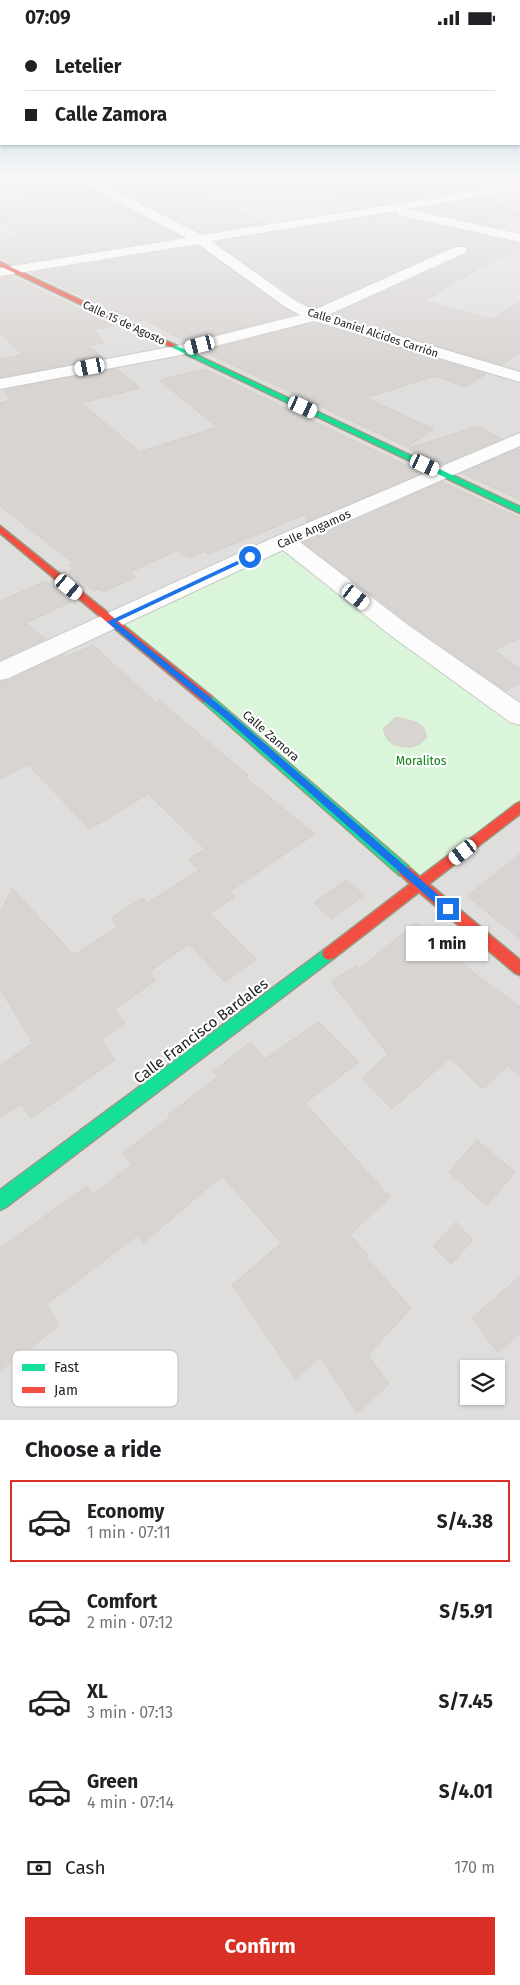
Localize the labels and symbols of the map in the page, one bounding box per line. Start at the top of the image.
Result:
street label: Calle 15 de Agosto [81,298,167,348]
street label: Calle Daniel Alcides Carrión [306,306,440,360]
car [183,334,216,356]
car [73,357,106,377]
car [286,394,319,420]
car [408,452,441,478]
street label: Calle Angamos [275,506,353,551]
route start [239,546,261,568]
car [52,572,85,602]
car [339,582,372,612]
street label: Calle Zamora [240,708,302,764]
park label: Moralitos [396,754,447,768]
car [446,837,479,867]
route end [437,898,459,920]
callout: 1 min [407,927,489,961]
street label: Calle Francisco Bardales [130,975,272,1087]
legend [12,1350,178,1407]
text: Fast [54,1359,80,1376]
text: Jam [54,1382,78,1399]

